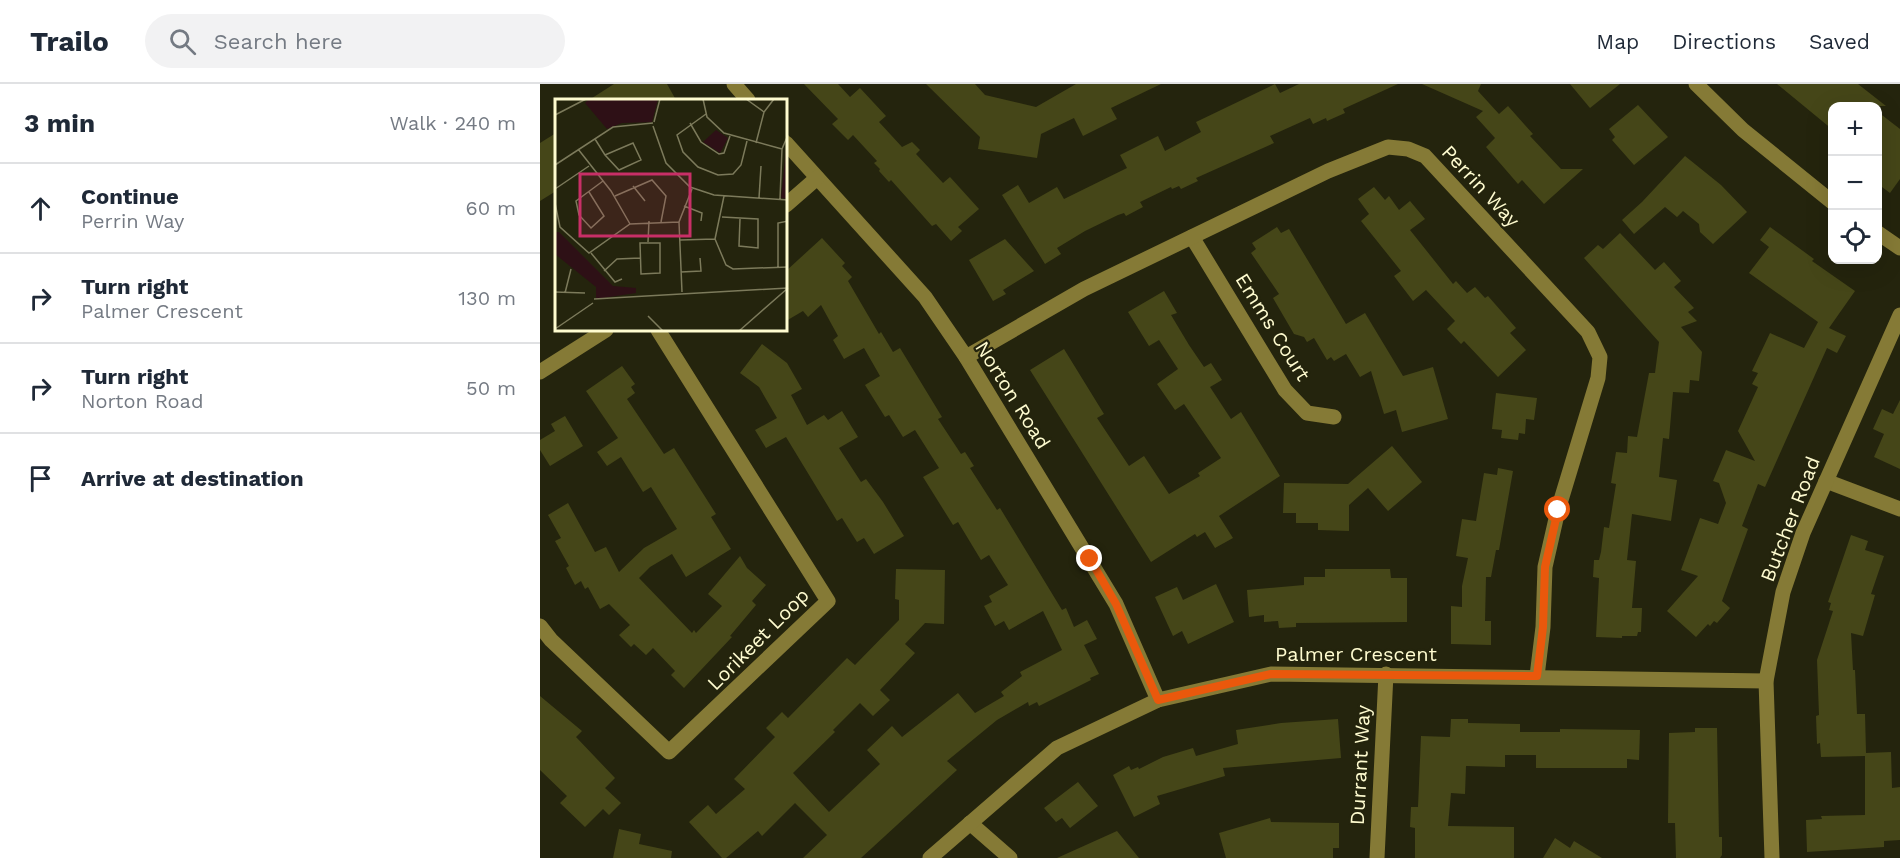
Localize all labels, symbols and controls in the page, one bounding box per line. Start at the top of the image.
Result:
search box [145,14,565,68]
text: Trailo [30,25,109,58]
icon: search [166,25,199,58]
text: Search here [214,29,343,54]
text: Map [1596,29,1639,54]
text: Directions [1672,29,1776,54]
text: Saved [1809,29,1870,54]
inset map [555,99,788,332]
map controls [1828,102,1882,264]
button: + [1828,102,1882,156]
text: 3 min [24,108,95,138]
text: Walk · 240 m [389,111,516,135]
street label: Perrin Way [1437,140,1525,232]
button: − [1828,156,1882,210]
text: Continue [81,184,179,209]
icon: ahead [24,192,57,225]
text: 60 m [466,196,516,220]
text: Perrin Way [81,209,184,233]
button: locate [1828,210,1882,264]
street label: Emms Court [1230,269,1316,386]
text: Turn right [81,274,188,299]
icon: right [24,282,57,315]
text: 130 m [458,286,516,310]
text: Palmer Crescent [81,299,243,323]
street label: Norton Road [970,337,1056,453]
text: Turn right [81,364,188,389]
icon: right [24,372,57,405]
text: 50 m [466,376,516,400]
text: Norton Road [81,389,203,413]
street label: Butcher Road [1755,453,1825,585]
icon: arrive [24,462,57,495]
text: Arrive at destination [81,466,304,491]
route start [1544,496,1570,522]
route end [1076,545,1102,571]
street label: Lorikeet Loop [702,583,814,695]
street label: Palmer Crescent [1275,642,1437,666]
street label: Durrant Way [1345,703,1375,826]

